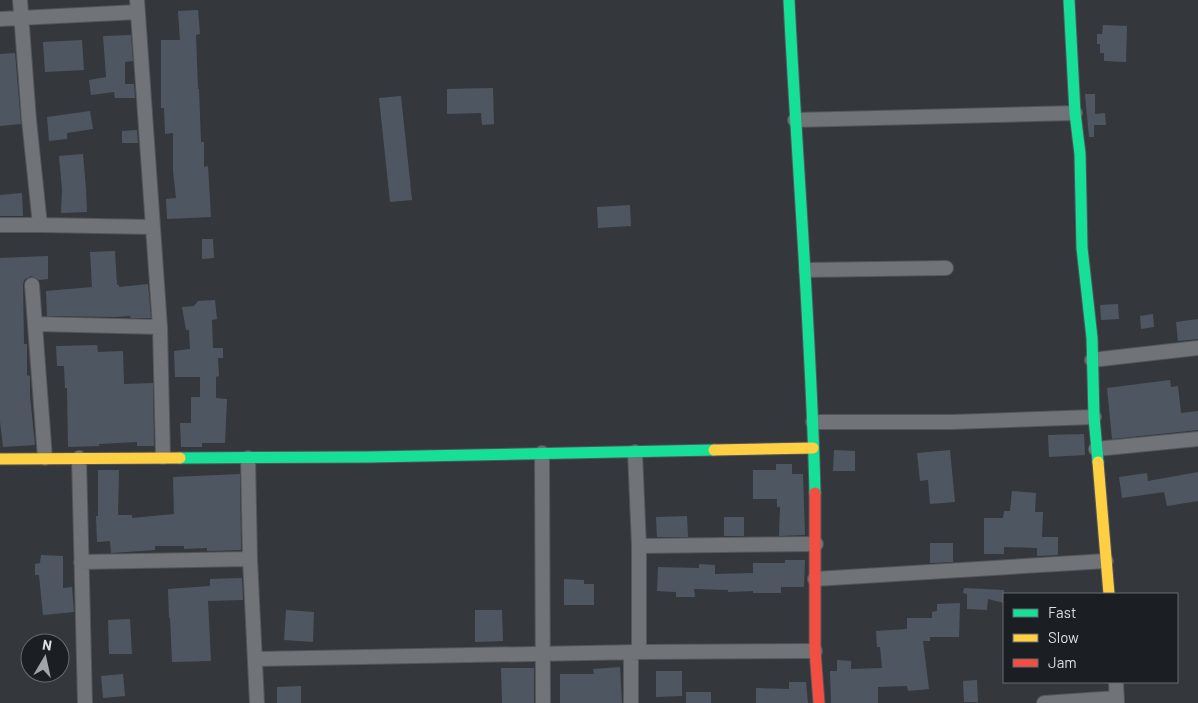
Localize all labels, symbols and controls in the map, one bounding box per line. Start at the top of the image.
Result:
legend [1003,593,1178,683]
text: Fast [1048,603,1076,621]
text: Slow [1048,628,1079,646]
north arrow [20,633,70,683]
text: N [41,636,53,654]
text: Jam [1048,653,1077,671]

